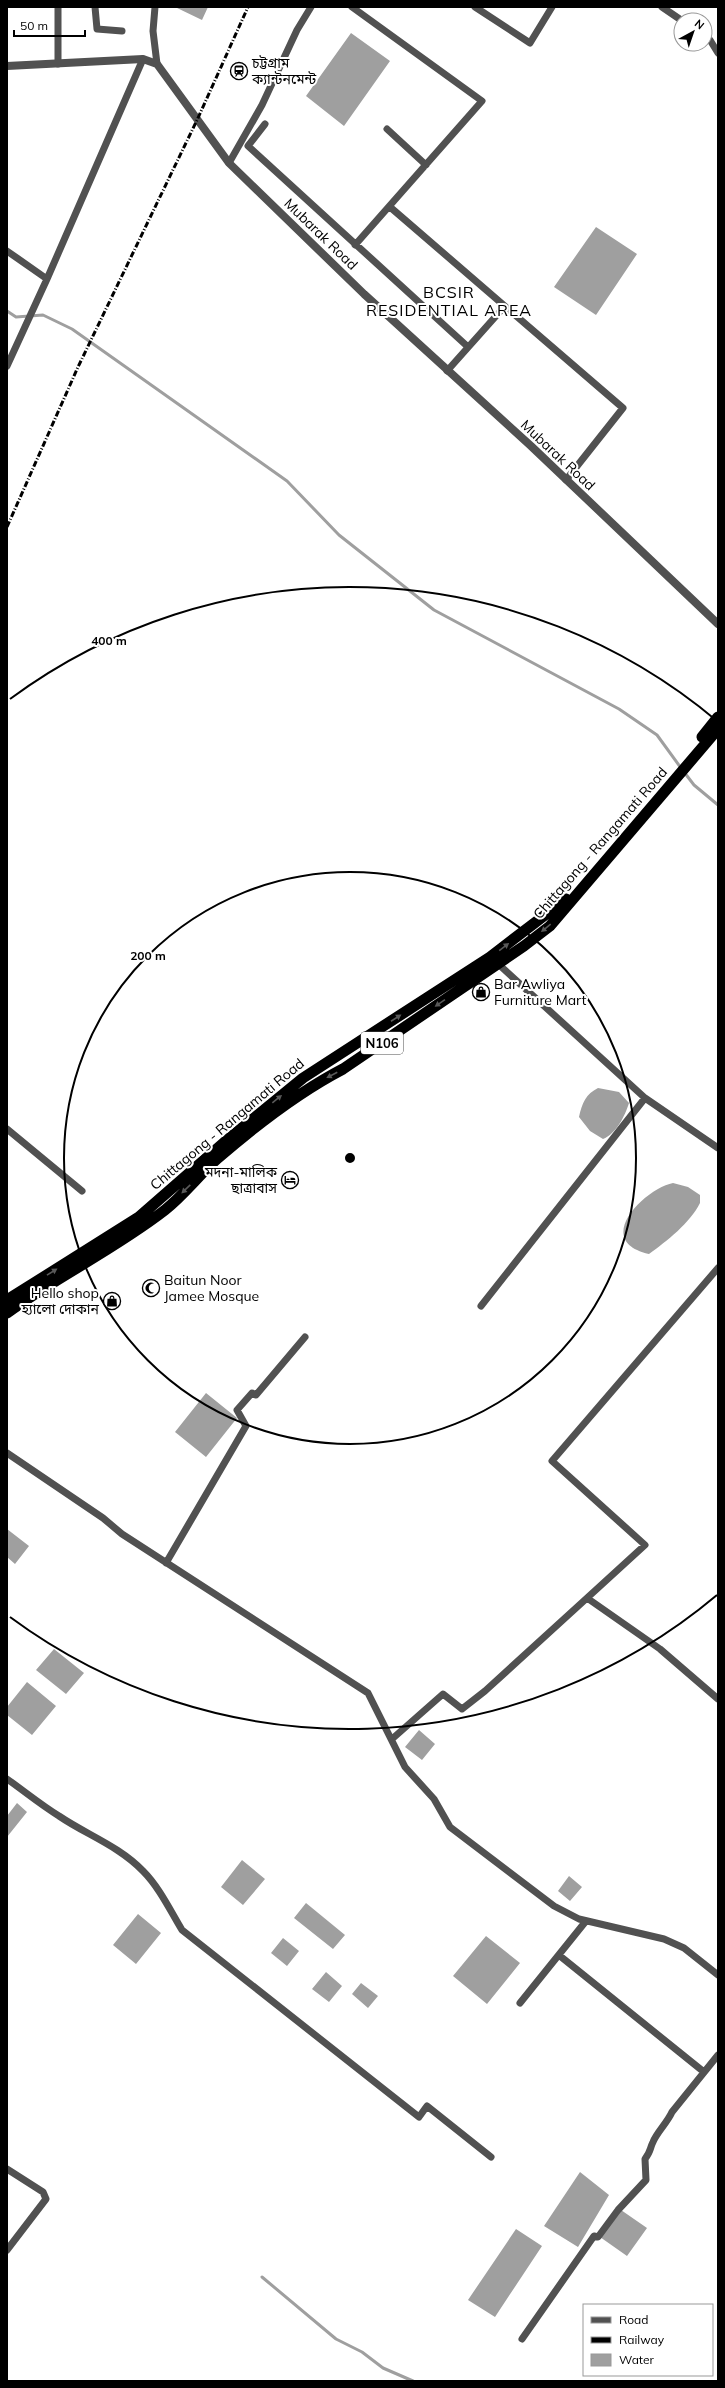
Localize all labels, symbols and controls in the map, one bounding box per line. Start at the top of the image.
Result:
scale bar [14,12,85,38]
north arrow [673,12,713,52]
text: N [692,16,707,32]
text: 50 m [20,18,48,33]
place label: চট্টগ্রাম ক্যান্টনমেন্ট [251,54,317,88]
station icon: চট্টগ্রাম ক্যান্টনমেন্ট [229,61,249,81]
street label: Mubarak Road [280,194,362,274]
district label: BCSIR RESIDENTIAL AREA [366,282,532,320]
street label: Mubarak Road [517,416,599,494]
text: 400 m [91,633,127,648]
street label: Chittagong - Rangamati Road [529,763,671,923]
one-way arrow [541,924,552,933]
one-way arrow [499,943,509,951]
text: 200 m [130,948,166,963]
place label: Bar Awliya Furniture Mart [494,975,587,1009]
shop icon: Bar Awliya Furniture Mart [471,982,491,1002]
one-way arrow [435,999,445,1007]
one-way arrow [391,1014,401,1022]
road number: N106 [361,1032,403,1054]
street label: Chittagong - Rangamati Road [146,1054,308,1194]
one-way arrow [326,1072,338,1078]
one-way arrow [272,1095,282,1104]
centre of rings [343,1151,357,1165]
place label: মদনা-মালিক ছাত্রাবাস [204,1163,278,1197]
hotel icon: মদনা-মালিক ছাত্রাবাস [280,1170,300,1190]
one-way arrow [181,1184,191,1194]
one-way arrow [46,1268,58,1275]
place label: Baitun Noor Jamee Mosque [164,1271,259,1305]
mosque icon: Baitun Noor Jamee Mosque [141,1278,161,1298]
place label: Hello shop হ্যালো দোকান [20,1284,100,1318]
shop icon: Hello shop হ্যালো দোকান [102,1291,122,1311]
legend [583,2304,713,2376]
text: Road [619,2312,648,2327]
text: Railway [619,2332,665,2347]
text: Water [619,2352,655,2367]

